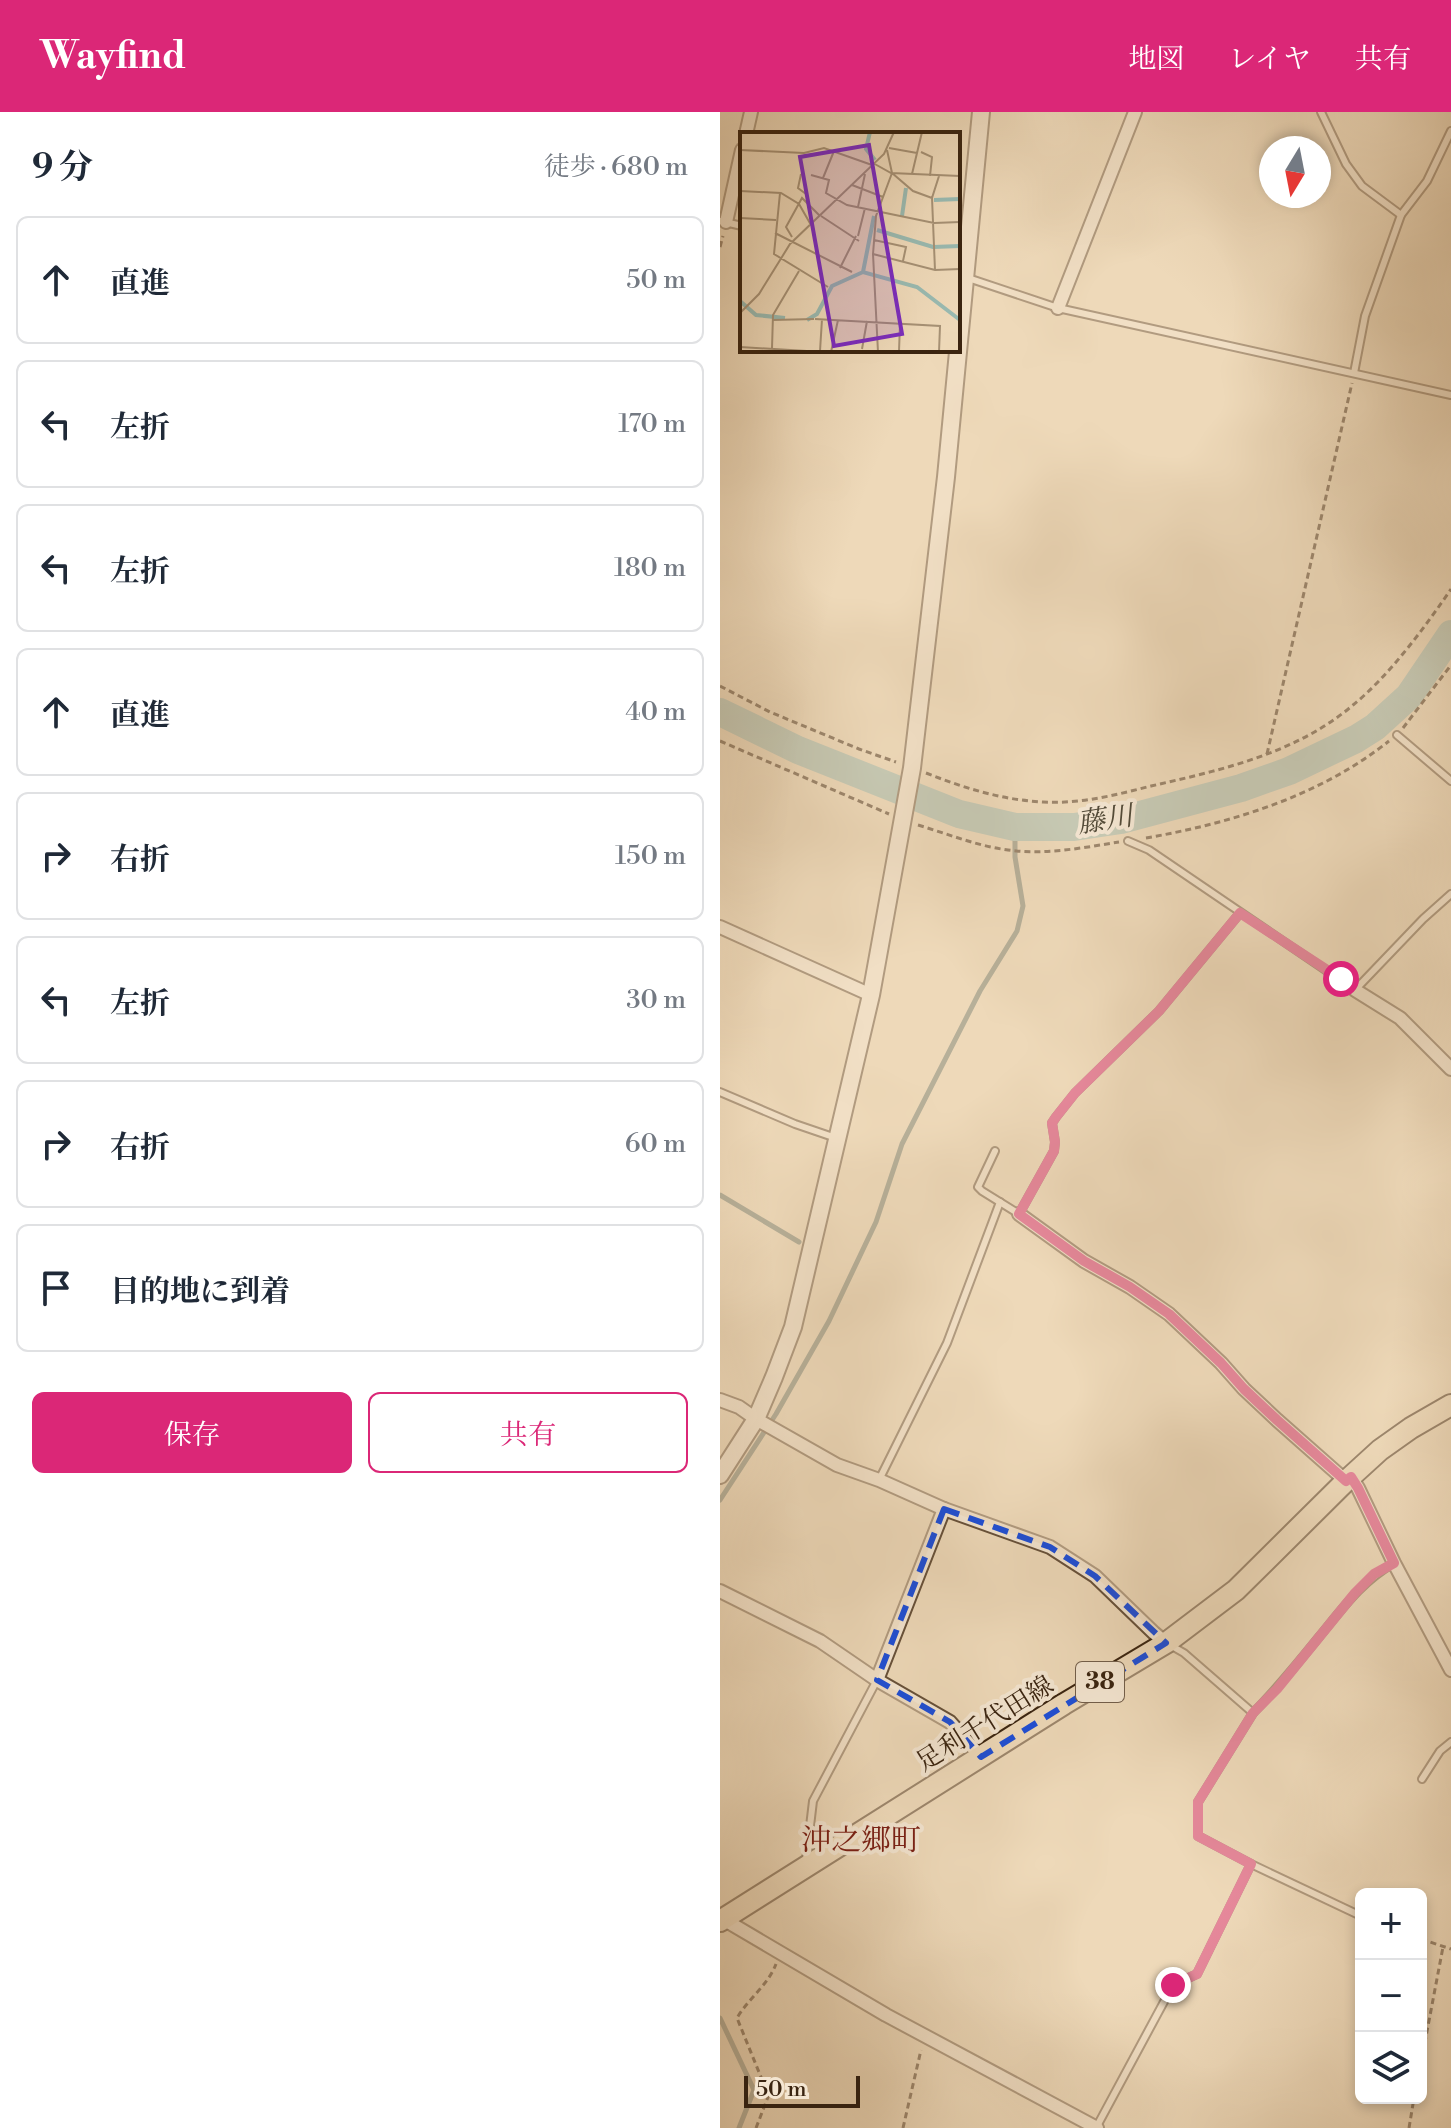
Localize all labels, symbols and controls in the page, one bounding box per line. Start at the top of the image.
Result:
text: Wayfind [40,33,186,80]
text: 地図 [1128,42,1184,77]
text: レイヤ [1228,42,1311,77]
text: 共有 [1355,42,1411,77]
inset map [740,132,960,352]
north arrow [1259,136,1331,208]
text: 9 分 [32,147,93,189]
text: 徒歩 · 680 m [544,151,688,183]
icon: ahead [34,258,78,302]
text: 50 m [626,264,686,296]
text: 直進 [110,265,170,303]
icon: left [34,402,78,446]
text: 170 m [618,408,686,440]
text: 左折 [110,409,170,447]
icon: left [34,546,78,590]
text: 180 m [614,552,686,584]
text: 左折 [110,553,170,591]
icon: ahead [34,690,78,734]
text: 40 m [625,696,686,728]
text: 直進 [110,697,170,735]
water label: 藤川 [1075,798,1138,842]
icon: right [34,834,78,878]
text: 150 m [615,840,686,872]
text: 右折 [110,841,170,879]
route start [1323,961,1359,997]
icon: left [34,978,78,1022]
text: 30 m [626,984,686,1016]
text: 左折 [110,985,170,1023]
icon: right [34,1122,78,1166]
text: 60 m [625,1128,686,1160]
text: 右折 [110,1129,170,1167]
icon: arrive [34,1266,78,1310]
text: 目的地に到着 [110,1273,290,1311]
button: 保存 [32,1392,352,1473]
button: 共有 [368,1392,688,1473]
road number: 38 [1076,1662,1124,1702]
street label: 足利千代田線 [910,1669,1060,1779]
district label: 沖之郷町 [801,1822,921,1860]
map controls [1355,1888,1427,2104]
button: + [1355,1888,1427,1960]
button: − [1355,1960,1427,2032]
route end [1155,1967,1191,2003]
button: layers [1355,2032,1427,2104]
scale bar [744,2072,860,2108]
text: 50 m [756,2076,807,2103]

